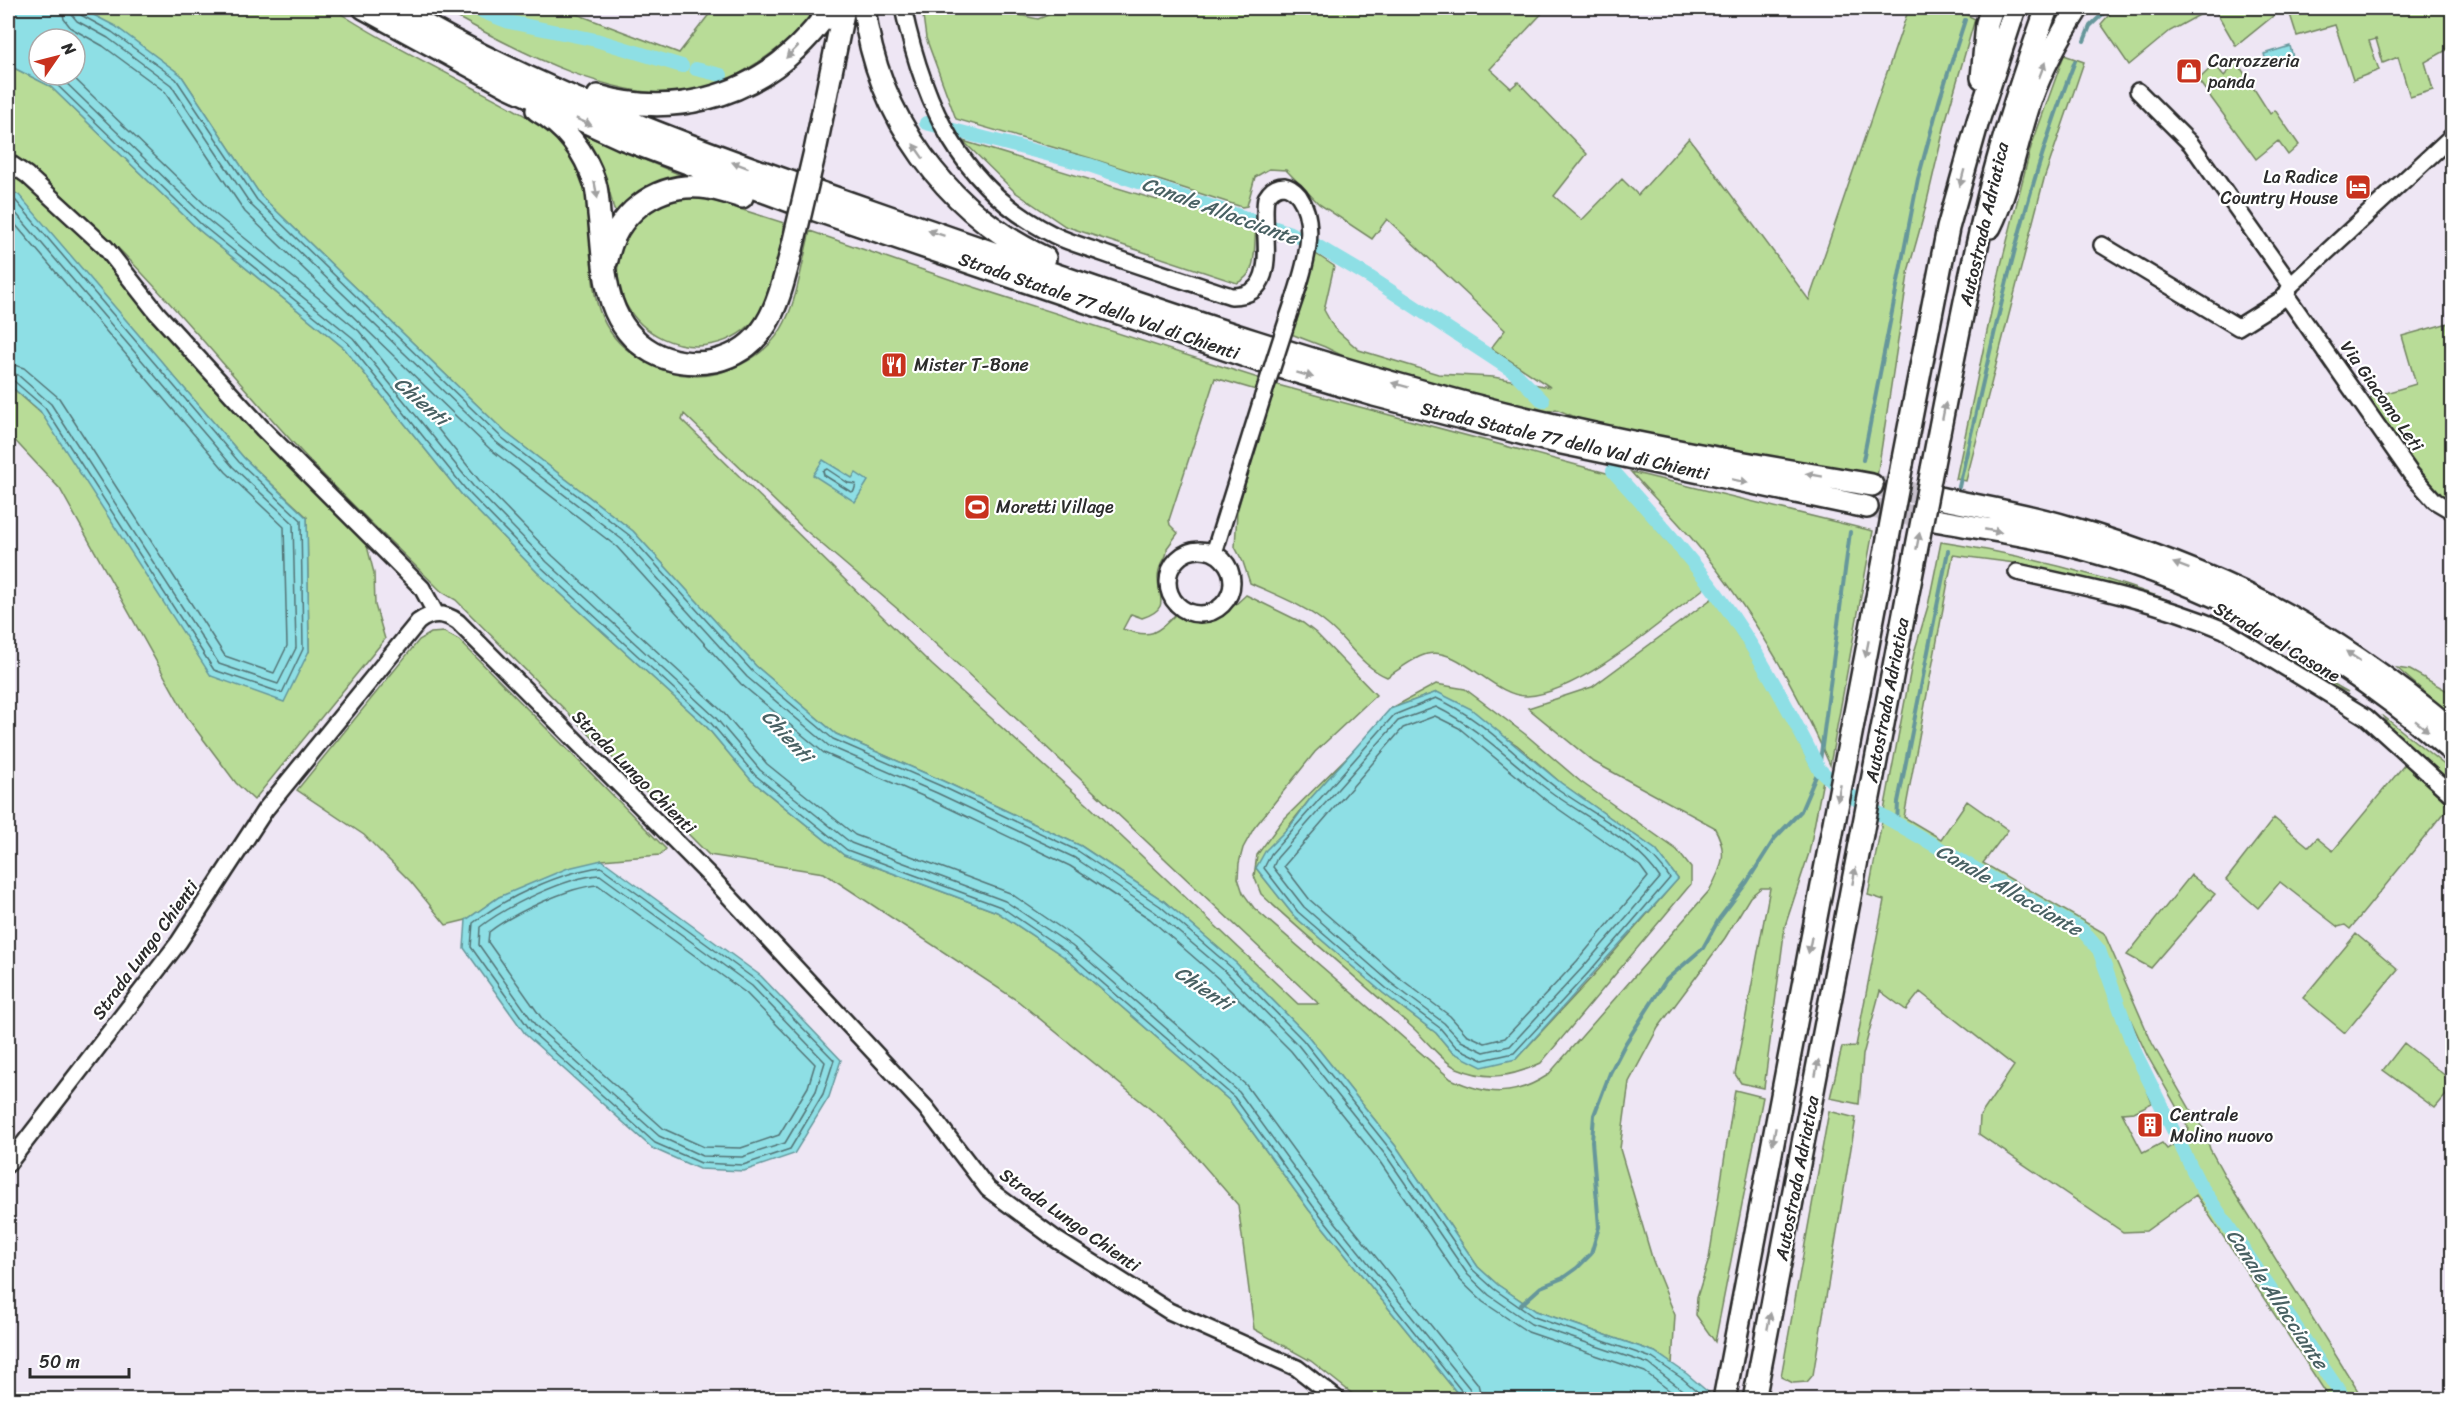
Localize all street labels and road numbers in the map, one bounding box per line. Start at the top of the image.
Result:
street label: Autostrada Adriatica [1949,138,2019,310]
street label: Strada Statale 77 della Val di Chienti [954,243,1245,370]
street label: Via Giacomo Leti [2332,334,2433,459]
street label: Strada Statale 77 della Val di Chienti [1418,392,1713,490]
street label: Strada del Casone [2208,593,2347,691]
street label: Autostrada Adriatica [1855,614,1919,786]
street label: Strada Lungo Chienti [564,702,705,843]
street label: Strada Lungo Chienti [83,873,207,1027]
street label: Autostrada Adriatica [1765,1092,1829,1264]
street label: Strada Lungo Chienti [993,1159,1148,1281]

